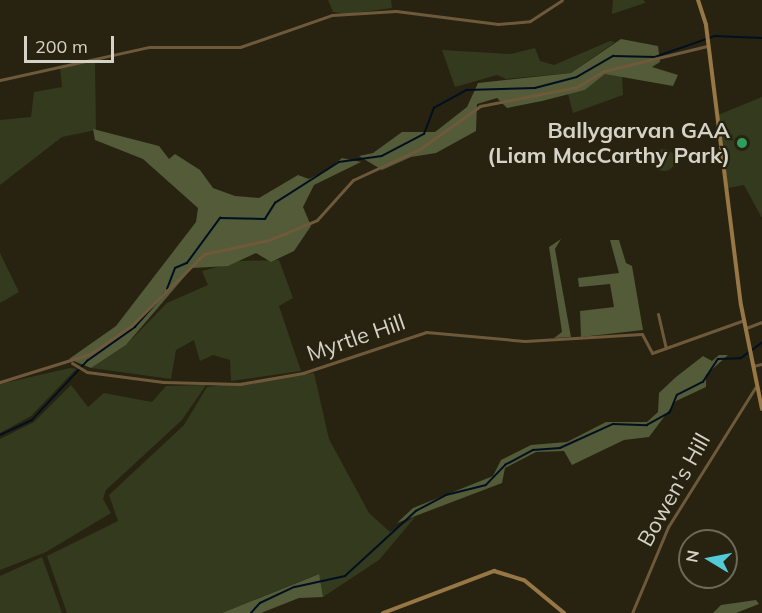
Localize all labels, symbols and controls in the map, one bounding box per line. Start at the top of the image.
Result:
scale bar [27,24,117,62]
text: 200 m [35,35,88,58]
place label: Ballygarvan GAA (Liam MacCarthy Park) [487,117,730,168]
marker: Ballygarvan GAA (Liam MacCarthy Park) [735,136,749,150]
street label: Myrtle Hill [303,309,409,367]
street label: Bowen's Hill [632,429,716,551]
north arrow [678,529,738,589]
text: N [681,549,703,564]

